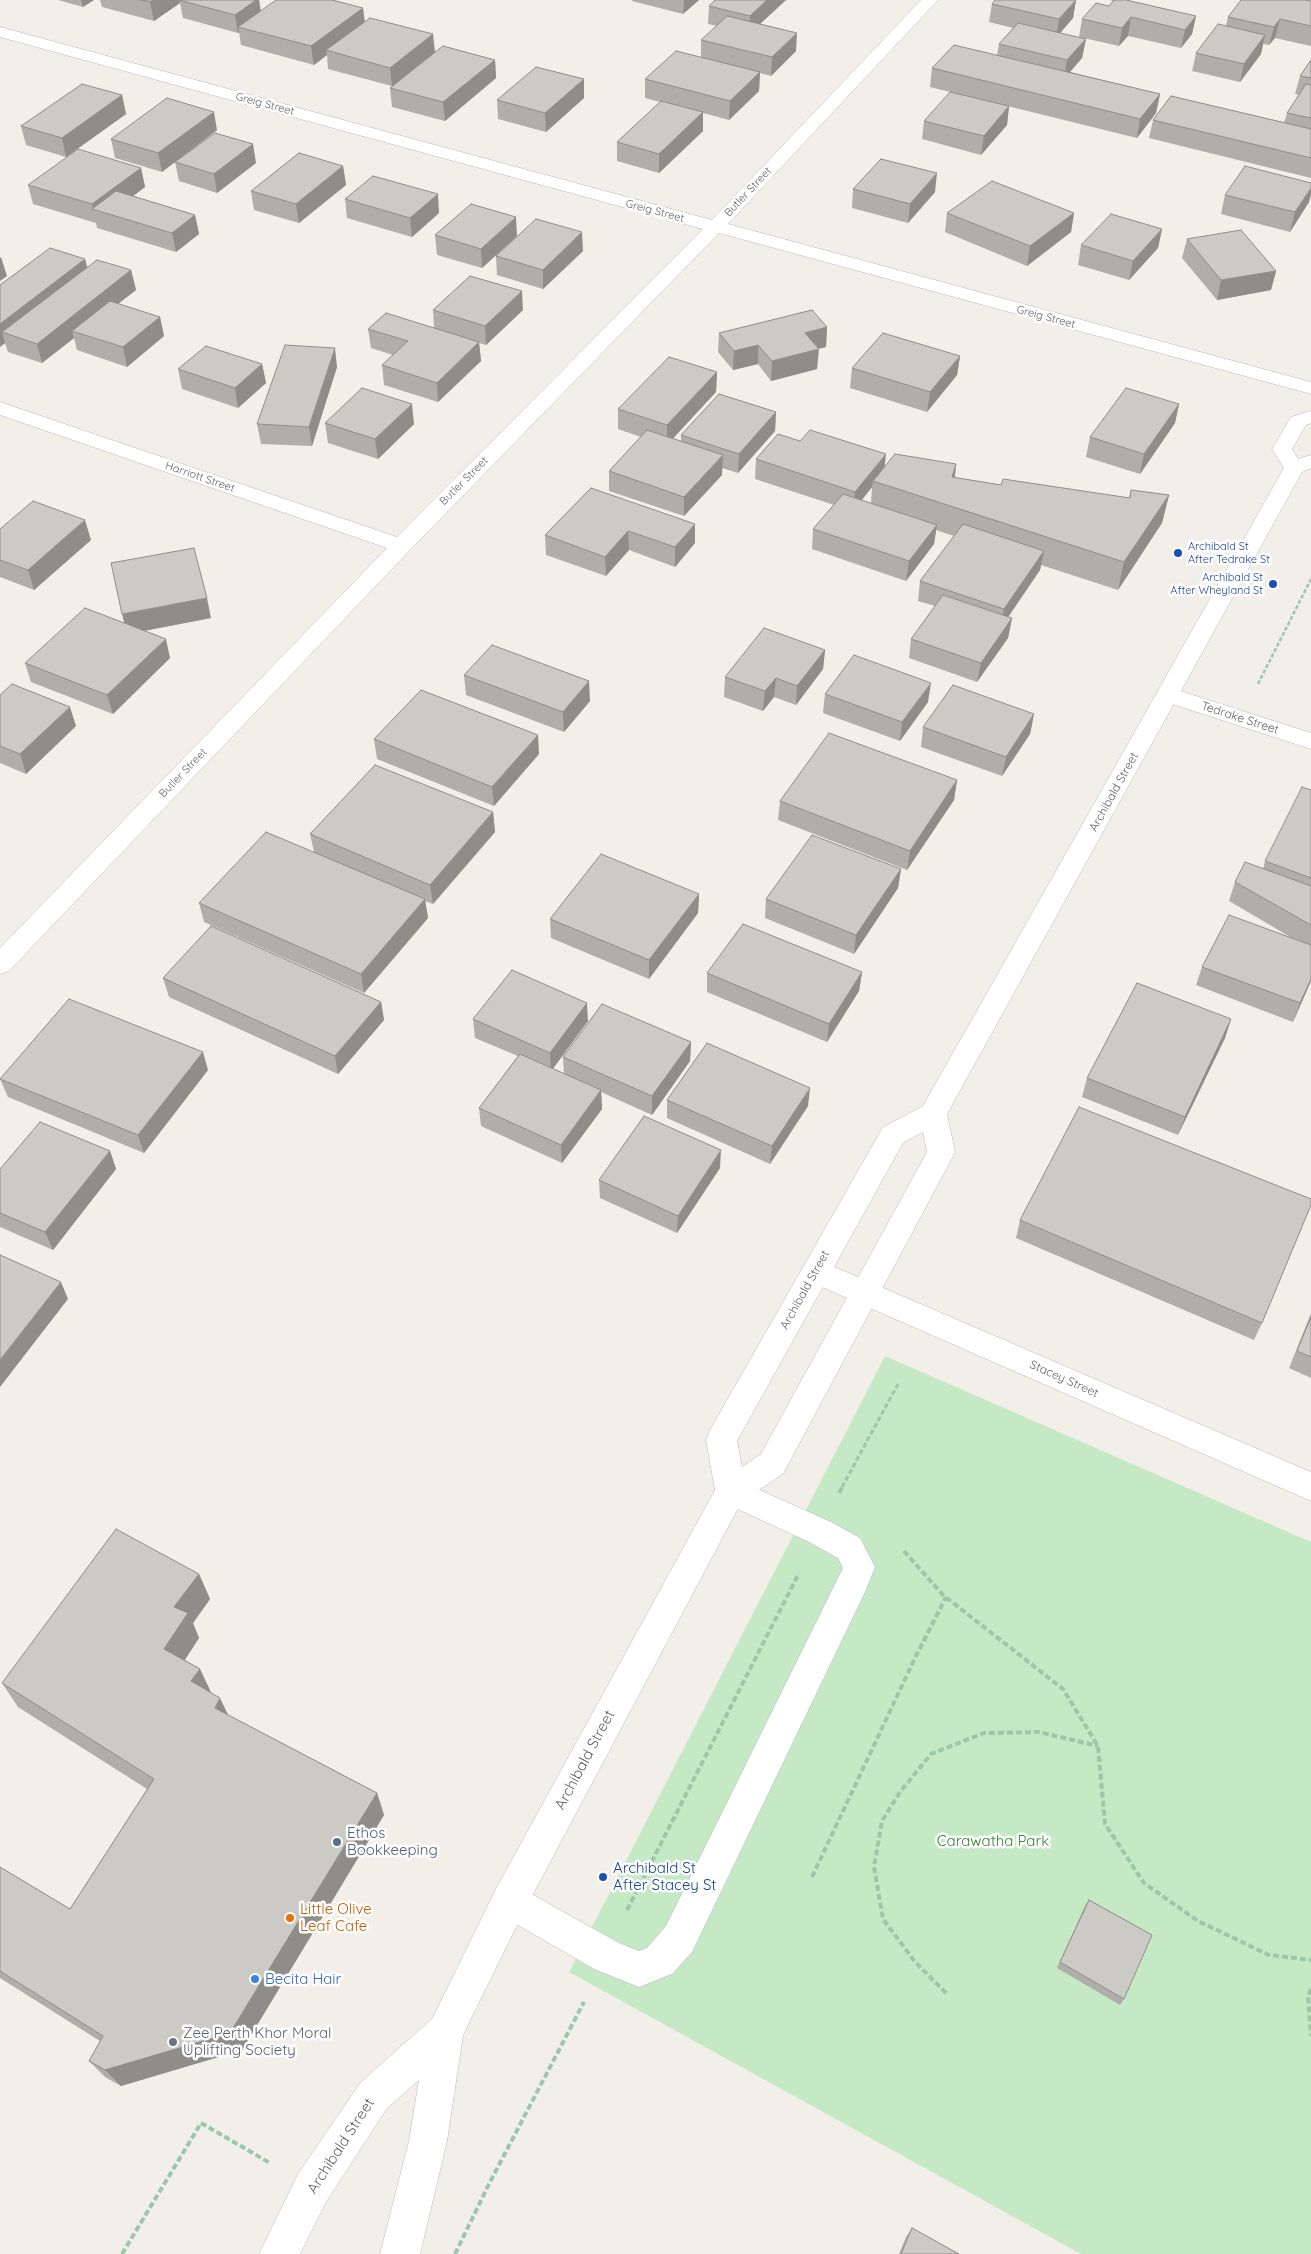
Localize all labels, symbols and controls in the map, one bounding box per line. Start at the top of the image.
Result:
street label: Greig Street [234,90,296,118]
street label: Butler Street [722,164,774,220]
street label: Greig Street [624,197,686,225]
street label: Greig Street [1015,303,1077,331]
street label: Butler Street [437,454,491,508]
street label: Harriott Street [164,459,236,495]
place label: Archibald St After Tedrake St [1188,540,1270,566]
marker: Archibald St After Tedrake St [1172,547,1184,559]
place label: Archibald St After Wheyland St [1170,571,1263,597]
marker: Archibald St After Wheyland St [1267,578,1279,590]
street label: Tedrake Street [1199,699,1281,737]
street label: Butler Street [156,746,210,800]
street label: Archibald Street [1086,750,1142,834]
street label: Archibald Street [777,1248,833,1332]
street label: Stacey Street [1027,1357,1101,1401]
street label: Archibald Street [551,1707,619,1813]
place label: Ethos Bookkeeping [347,1824,438,1859]
park label: Carawatha Park [937,1832,1049,1850]
marker: Ethos Bookkeeping [331,1836,343,1848]
place label: Archibald St After Stacey St [613,1859,716,1894]
marker: Archibald St After Stacey St [597,1871,609,1883]
place label: Little Olive Leaf Cafe [300,1900,372,1935]
marker: Little Olive Leaf Cafe [284,1912,296,1924]
place label: Becita Hair [265,1970,341,1988]
marker: Becita Hair [249,1973,261,1985]
place label: Zee Perth Khor Moral Uplifting Society [183,2024,332,2059]
marker: Zee Perth Khor Moral Uplifting Society [167,2036,179,2048]
street label: Archibald Street [303,2095,379,2197]

